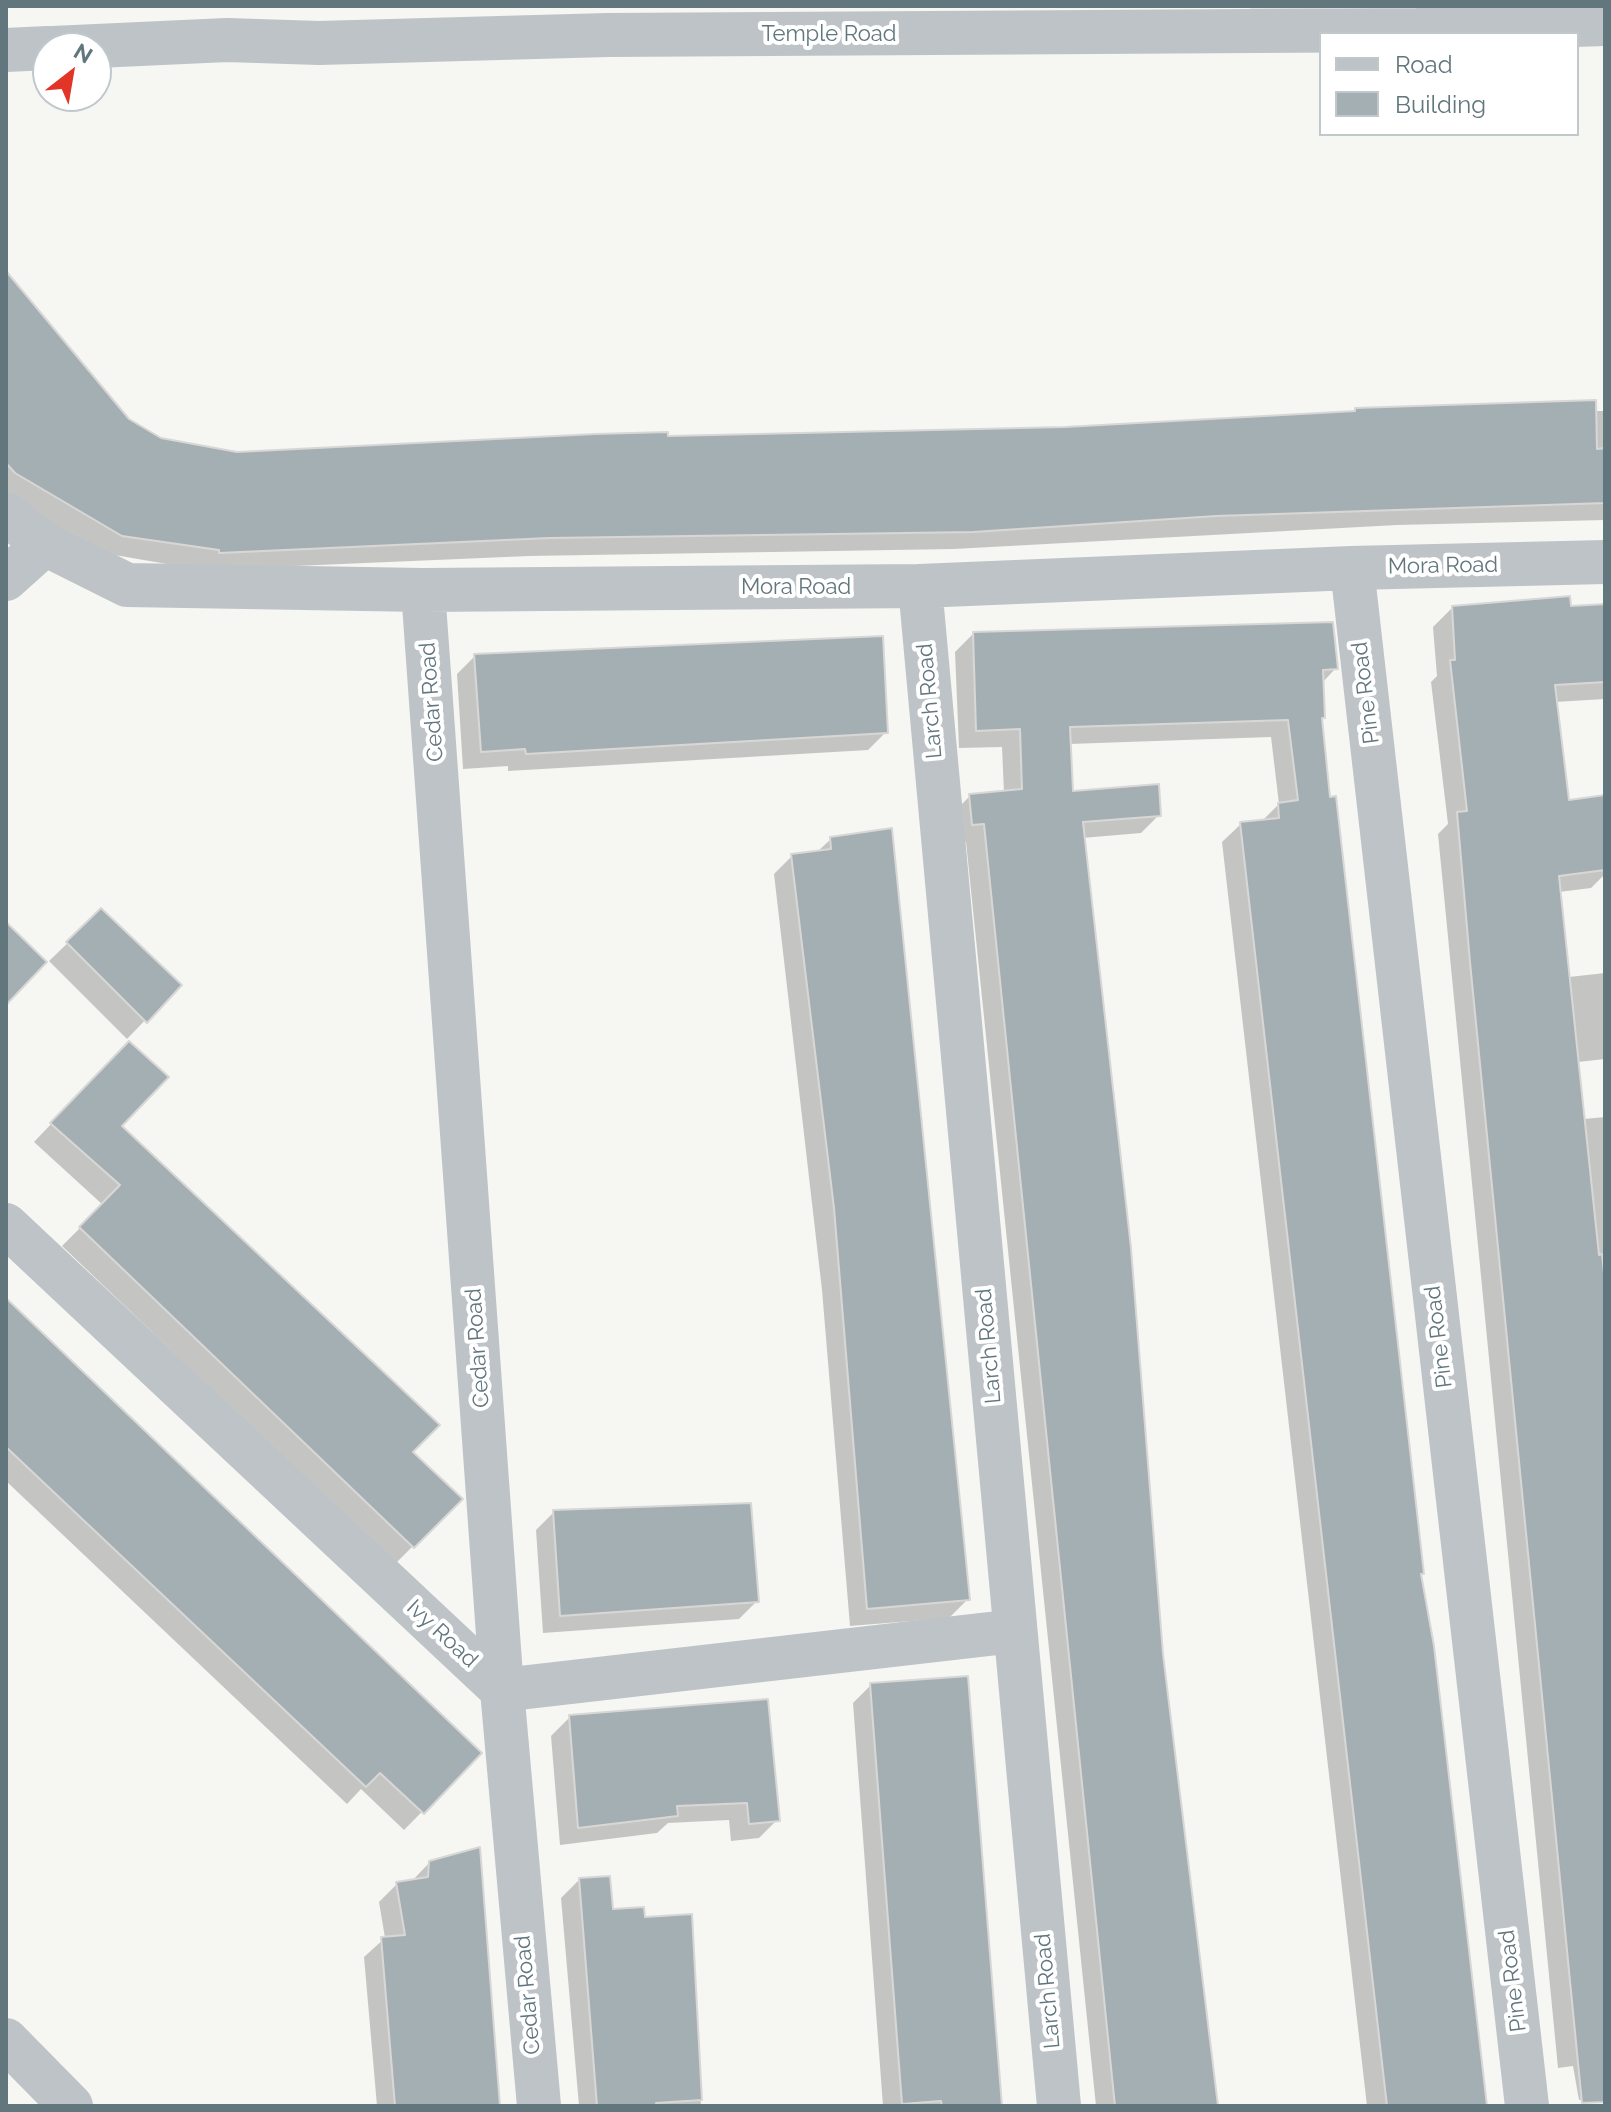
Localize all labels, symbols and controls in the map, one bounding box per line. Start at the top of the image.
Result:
street label: Temple Road [762,21,896,47]
north arrow [32,32,112,112]
legend [1319,32,1579,136]
text: N [69,38,97,69]
text: Road [1395,50,1453,79]
text: Building [1395,90,1486,119]
street label: Mora Road [1388,552,1498,580]
street label: Mora Road [741,574,851,600]
street label: Pine Road [1347,640,1385,746]
street label: Cedar Road [415,641,449,763]
street label: Larch Road [912,642,948,760]
street label: Pine Road [1420,1284,1458,1390]
street label: Cedar Road [461,1287,495,1409]
street label: Larch Road [971,1287,1007,1405]
street label: Ivy Road [401,1595,483,1673]
street label: Pine Road [1494,1928,1532,2034]
street label: Larch Road [1030,1932,1066,2050]
street label: Cedar Road [510,1934,546,2056]

